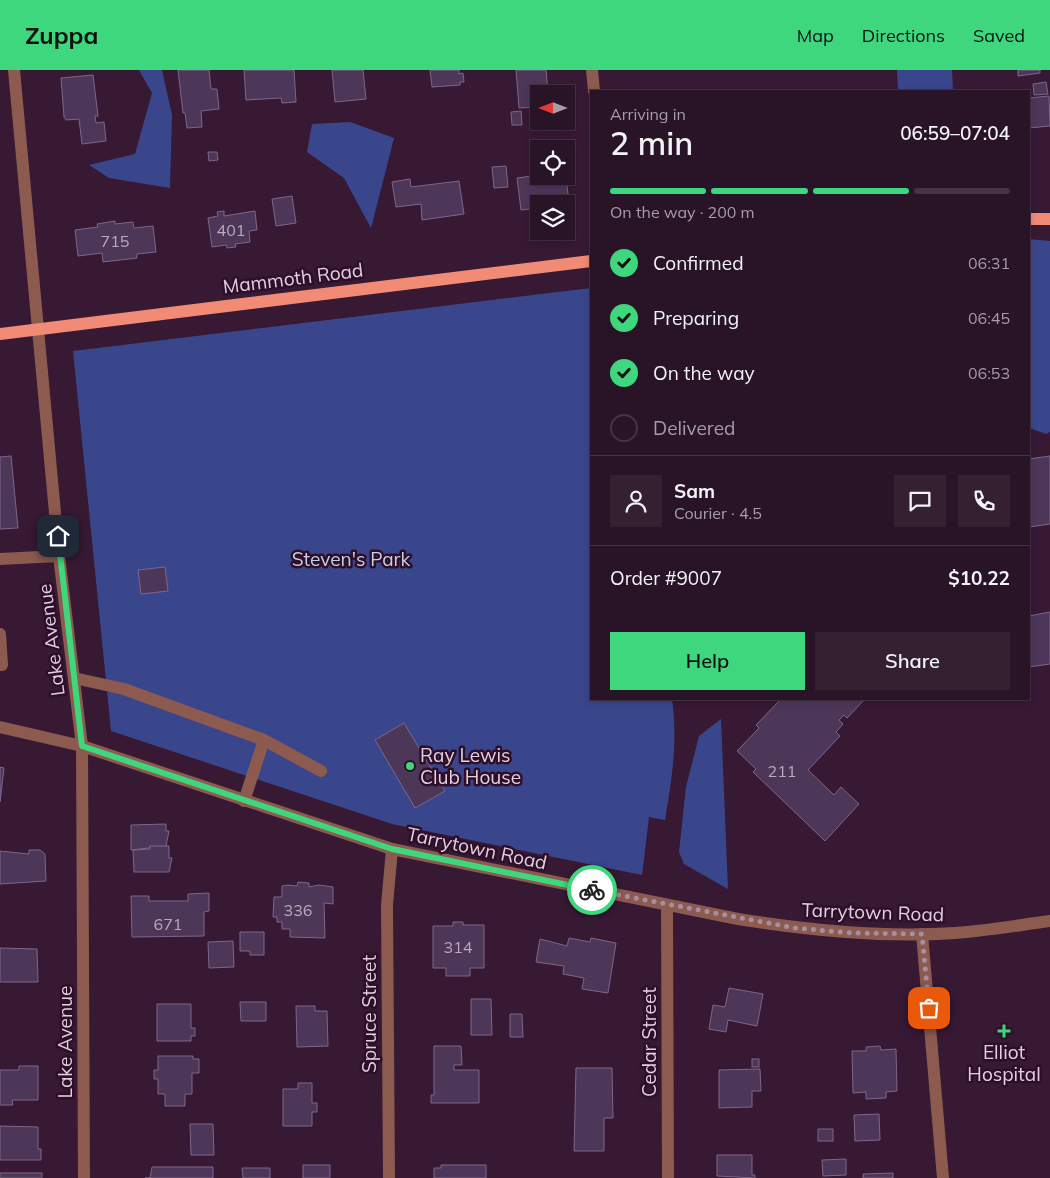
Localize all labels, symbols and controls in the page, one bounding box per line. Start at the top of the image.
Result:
text: Zuppa [25,20,98,50]
text: Map [797,24,834,47]
text: Directions [862,24,945,47]
text: Saved [973,24,1025,47]
north arrow [530,85,575,130]
map controls [530,85,575,240]
text: Arriving in [610,104,686,124]
text: 06:59–07:04 [900,121,1010,145]
text: 2 min [610,123,693,163]
button: locate [530,140,575,185]
button: layers [530,195,575,240]
text: On the way · 200 m [610,202,755,222]
house number: 401 [217,220,245,240]
house number: 715 [101,231,129,251]
icon: check [610,249,638,277]
text: Confirmed [653,251,744,275]
text: 06:31 [968,253,1010,273]
street label: Mammoth Road [221,257,365,299]
icon: check [610,304,638,332]
text: Preparing [653,306,739,330]
text: 06:45 [968,308,1010,328]
icon: check [610,359,638,387]
text: On the way [653,361,755,385]
text: 06:53 [968,363,1010,383]
text: Delivered [653,416,735,440]
button: person [610,475,662,527]
button: chat [894,475,946,527]
button: phone [958,475,1010,527]
text: Sam [674,479,715,503]
text: Courier · 4.5 [674,503,762,523]
pin [37,515,79,557]
icon: home [44,522,72,550]
park label: Steven's Park [292,547,410,571]
text: Order #9007 [610,566,722,590]
text: $10.22 [948,566,1010,590]
street label: Lake Avenue [32,583,70,697]
button: Help [610,632,805,690]
button: Share [815,632,1010,690]
place label: Ray Lewis Club House [420,743,521,789]
marker: Ray Lewis Club House [404,760,416,772]
house number: 211 [768,761,796,781]
street label: Tarrytown Road [405,821,549,875]
courier [567,865,617,915]
icon: bike [578,876,606,904]
street label: Tarrytown Road [801,898,945,926]
house number: 336 [284,900,312,920]
house number: 671 [154,914,182,934]
house number: 314 [444,937,473,957]
street label: Spruce Street [357,955,381,1073]
street label: Lake Avenue [53,986,77,1098]
street label: Cedar Street [637,987,661,1097]
pin [908,987,950,1029]
icon: bag [915,994,943,1022]
marker: Elliot Hospital [997,1024,1011,1038]
place label: Elliot Hospital [967,1040,1041,1086]

